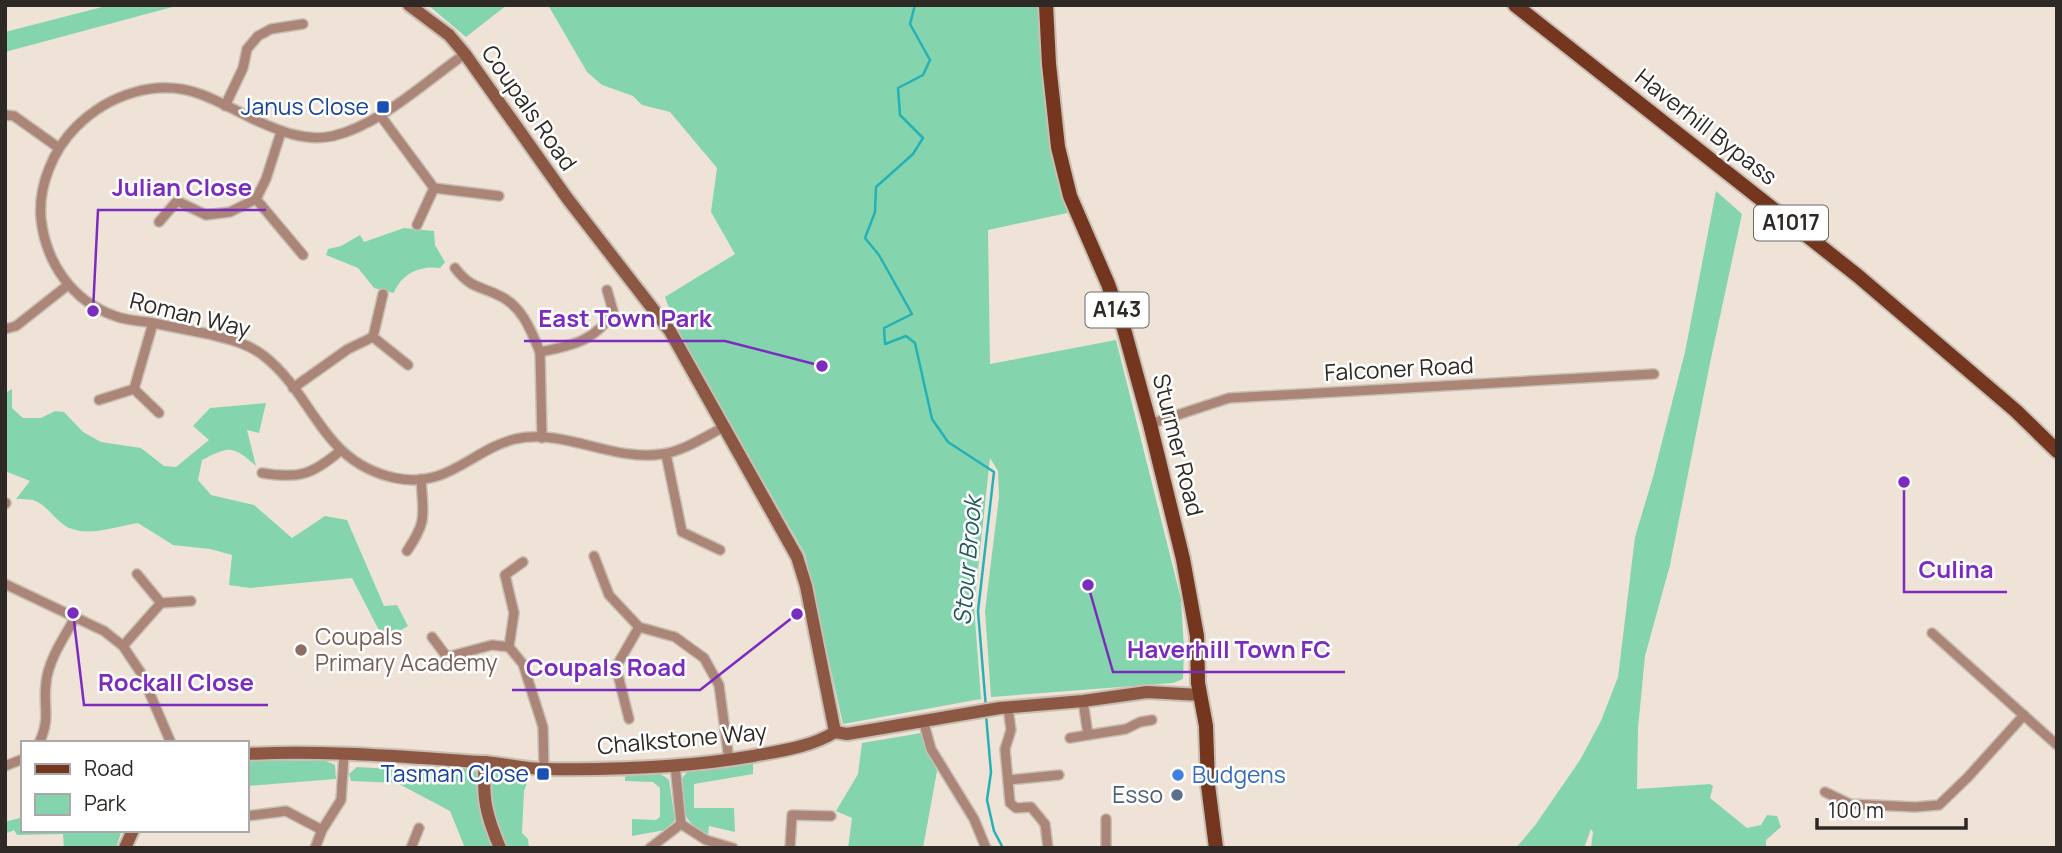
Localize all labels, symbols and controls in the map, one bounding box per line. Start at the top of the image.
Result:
street label: Coupals Road [475,38,585,177]
street label: Haverhill Bypass [1629,61,1784,192]
place label: Janus Close [241,90,369,122]
marker: Janus Close [375,99,391,115]
callout: Julian Close [98,165,266,210]
text: Julian Close [112,170,252,203]
road number: A1017 [1754,206,1828,241]
street label: Roman Way [127,284,254,344]
road number: A143 [1086,292,1148,328]
callout: East Town Park [524,296,725,341]
text: East Town Park [538,301,713,334]
street label: Falconer Road [1323,348,1475,388]
street label: Sturmer Road [1146,370,1212,519]
water label: Stour Brook [944,492,989,627]
callout: Culina [1904,547,2007,592]
text: Culina [1918,552,1994,585]
place label: Coupals Primary Academy [315,620,498,678]
callout: Haverhill Town FC [1113,627,1345,672]
text: Haverhill Town FC [1127,632,1331,665]
marker: Coupals Primary Academy [293,642,309,658]
callout: Coupals Road [512,645,700,690]
text: Coupals Road [526,650,686,683]
callout: Rockall Close [84,660,268,705]
text: Rockall Close [98,665,254,698]
street label: Chalkstone Way [596,715,768,761]
legend [21,741,248,832]
text: Road [84,754,134,782]
place label: Tasman Close [381,757,529,789]
place label: Budgens [1192,758,1286,790]
marker: Tasman Close [535,766,551,782]
marker: Budgens [1170,767,1186,783]
place label: Esso [1112,778,1163,810]
scale bar [1817,786,1966,830]
marker: Esso [1169,787,1185,803]
text: Park [84,789,126,817]
text: 100 m [1828,796,1884,824]

